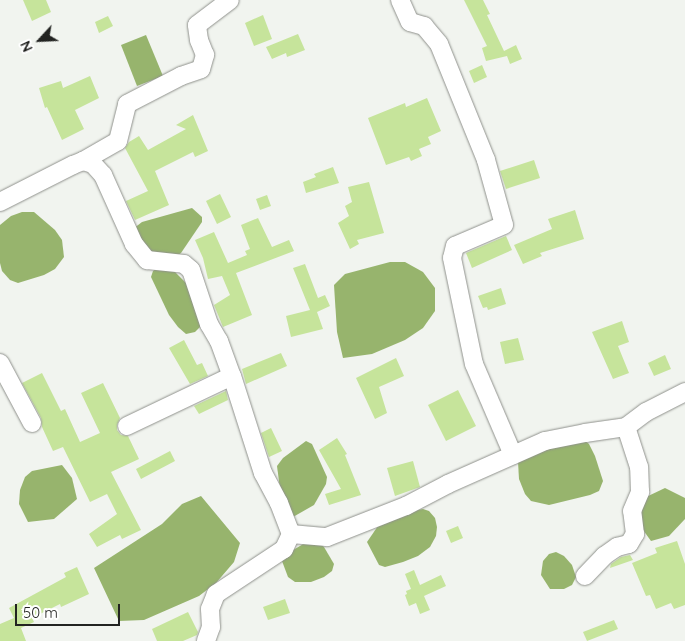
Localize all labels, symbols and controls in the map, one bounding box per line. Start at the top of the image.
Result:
north arrow [15,15,65,65]
text: N [16,38,37,55]
scale bar [18,594,122,626]
text: 50 m [23,603,58,622]

